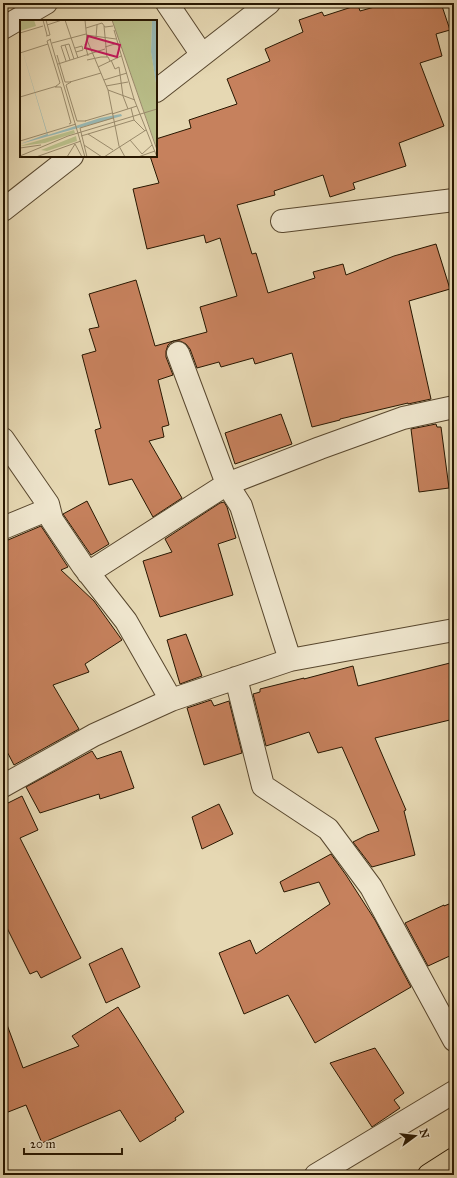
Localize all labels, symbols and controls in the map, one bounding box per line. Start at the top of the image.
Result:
inset map [20,20,157,157]
north arrow [395,1116,435,1156]
text: N [417,1127,432,1140]
scale bar [24,1130,122,1156]
text: 20 m [30,1137,56,1151]

